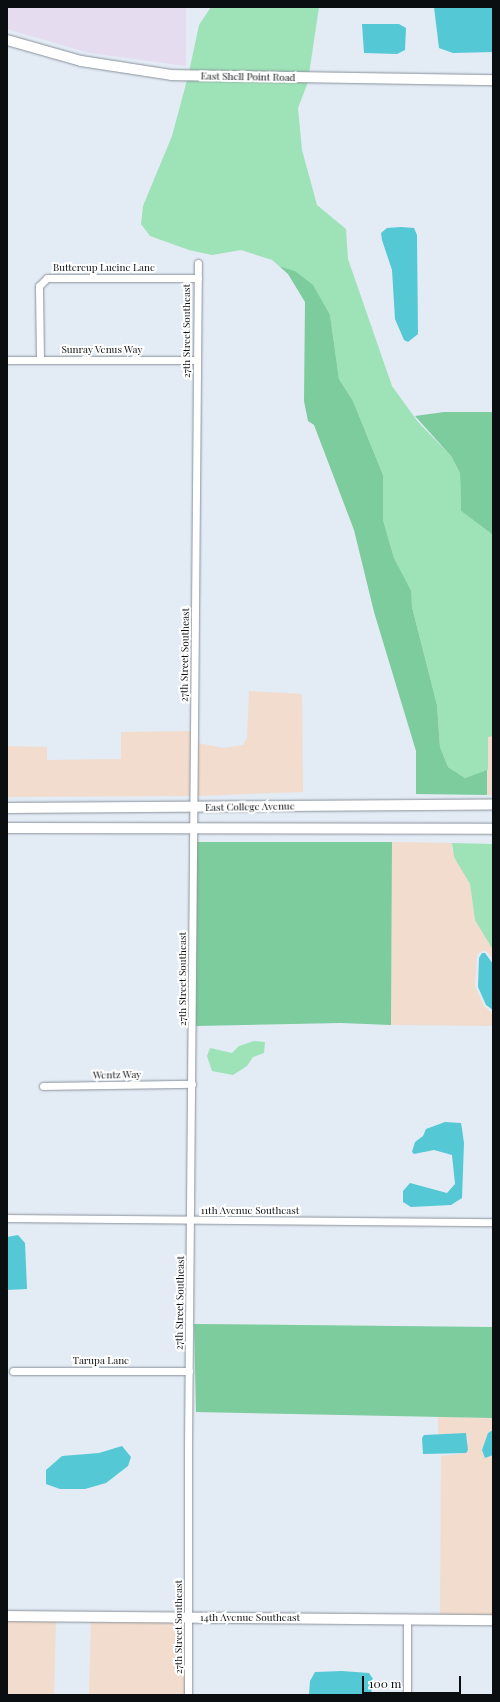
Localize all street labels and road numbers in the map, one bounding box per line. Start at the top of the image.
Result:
street label: East Shell Point Road [200,70,296,84]
street label: Buttercup Lucine Lane [53,262,155,274]
street label: 27th Street Southeast [181,284,193,378]
street label: Sunray Venus Way [61,344,143,356]
street label: 27th Street Southeast [178,608,192,702]
street label: East College Avenue [205,800,295,814]
street label: 27th Street Southeast [177,932,189,1026]
street label: Wentz Way [93,1069,141,1081]
street label: 11th Avenue Southeast [201,1205,299,1217]
street label: 27th Street Southeast [173,1256,187,1350]
street label: Tarupa Lane [73,1355,129,1367]
street label: 27th Street Southeast [173,1580,185,1674]
street label: 14th Avenue Southeast [200,1612,300,1624]

